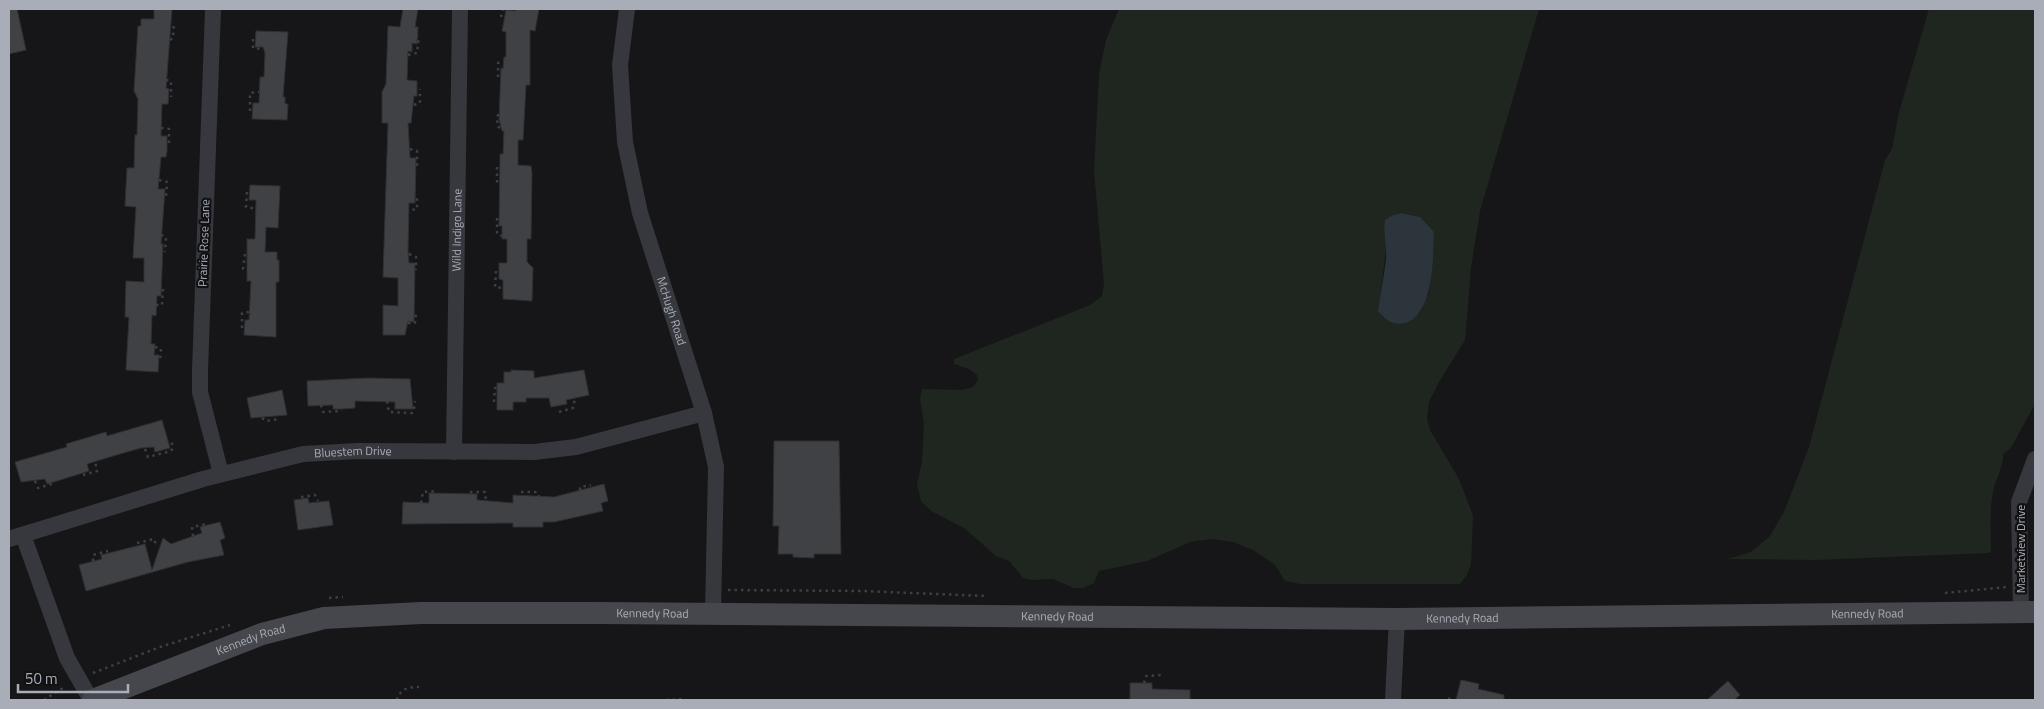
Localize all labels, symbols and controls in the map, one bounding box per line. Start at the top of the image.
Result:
street label: Wild Indigo Lane [446,188,467,272]
street label: Prairie Rose Lane [192,199,215,287]
street label: McHugh Road [652,274,692,348]
street label: Bluestem Drive [314,441,392,462]
street label: Marketview Drive [2011,505,2030,593]
street label: Kennedy Road [616,603,689,623]
street label: Kennedy Road [1831,603,1904,623]
street label: Kennedy Road [1021,606,1094,626]
street label: Kennedy Road [1426,608,1499,628]
street label: Kennedy Road [213,618,287,660]
scale bar [18,662,128,694]
text: 50 m [25,667,58,690]

